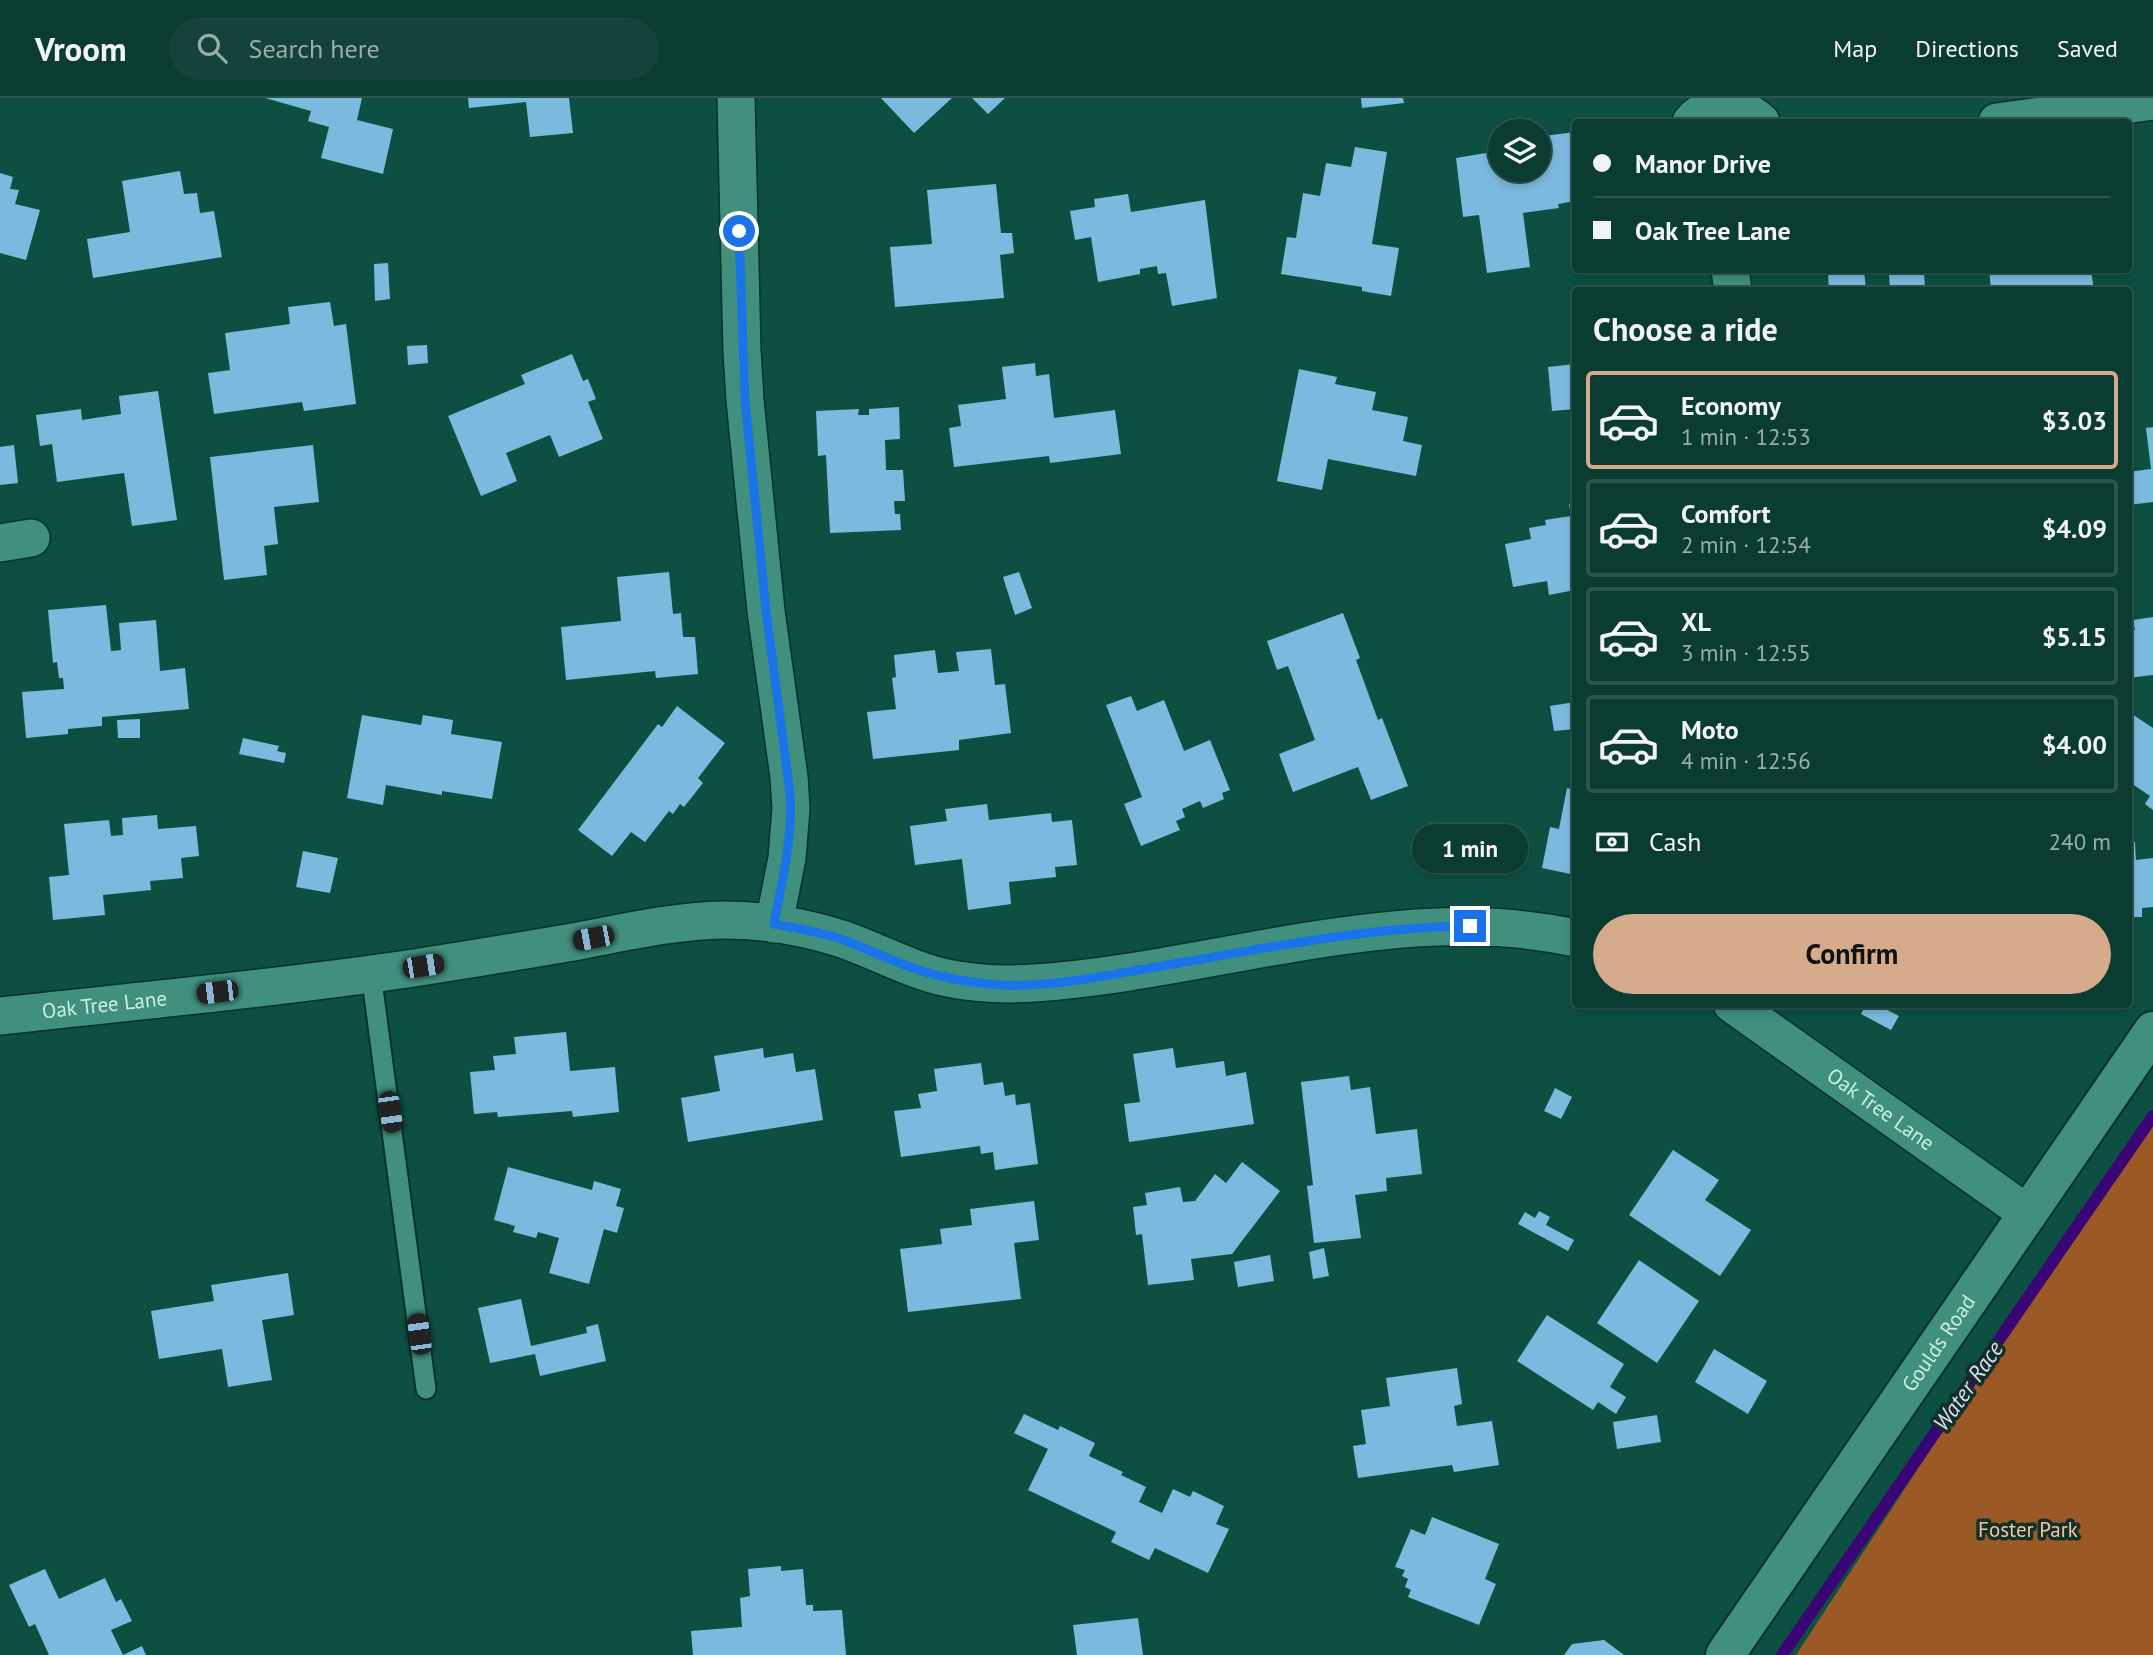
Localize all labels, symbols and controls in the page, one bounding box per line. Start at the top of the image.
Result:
search box [169,17,659,80]
text: Vroom [35,27,127,70]
icon: search [193,29,231,67]
text: Search here [249,32,380,65]
text: Map [1833,33,1877,64]
text: Directions [1915,33,2019,64]
text: Saved [2057,33,2118,64]
map controls [1488,119,1551,182]
button: layers [1488,119,1551,182]
text: Manor Drive [1635,147,1771,180]
text: Oak Tree Lane [1635,214,1791,247]
route start [723,215,755,247]
text: Choose a ride [1593,308,1778,350]
icon: car [1597,389,1660,452]
text: Economy [1681,389,1781,422]
text: $3.03 [2042,404,2107,437]
text: 1 min · 12:53 [1681,422,1811,451]
icon: car [1597,497,1660,560]
text: Comfort [1681,497,1771,530]
text: $4.09 [2042,512,2107,545]
text: 2 min · 12:54 [1681,530,1811,559]
icon: car [1597,605,1660,668]
text: XL [1681,605,1711,638]
text: $5.15 [2042,620,2107,653]
text: 3 min · 12:55 [1681,638,1811,667]
icon: car [1597,713,1660,776]
text: Moto [1681,713,1739,746]
text: $4.00 [2042,728,2107,761]
text: 4 min · 12:56 [1681,746,1811,775]
icon: cash [1593,823,1631,861]
callout: 1 min [1412,824,1528,874]
text: Cash [1649,825,1701,858]
text: 240 m [2049,827,2111,856]
text: 1 min [1442,834,1498,863]
route end [1454,910,1486,942]
button: Confirm [1593,914,2111,994]
car [571,924,616,952]
car [401,952,446,980]
car [195,979,240,1005]
street label: Oak Tree Lane [40,984,168,1024]
street label: Oak Tree Lane [1822,1062,1940,1156]
car [377,1090,404,1134]
street label: Goulds Road [1896,1289,1981,1397]
car [406,1312,433,1356]
water label: Water Race [1926,1335,2009,1436]
park label: Foster Park [1978,1516,2078,1543]

